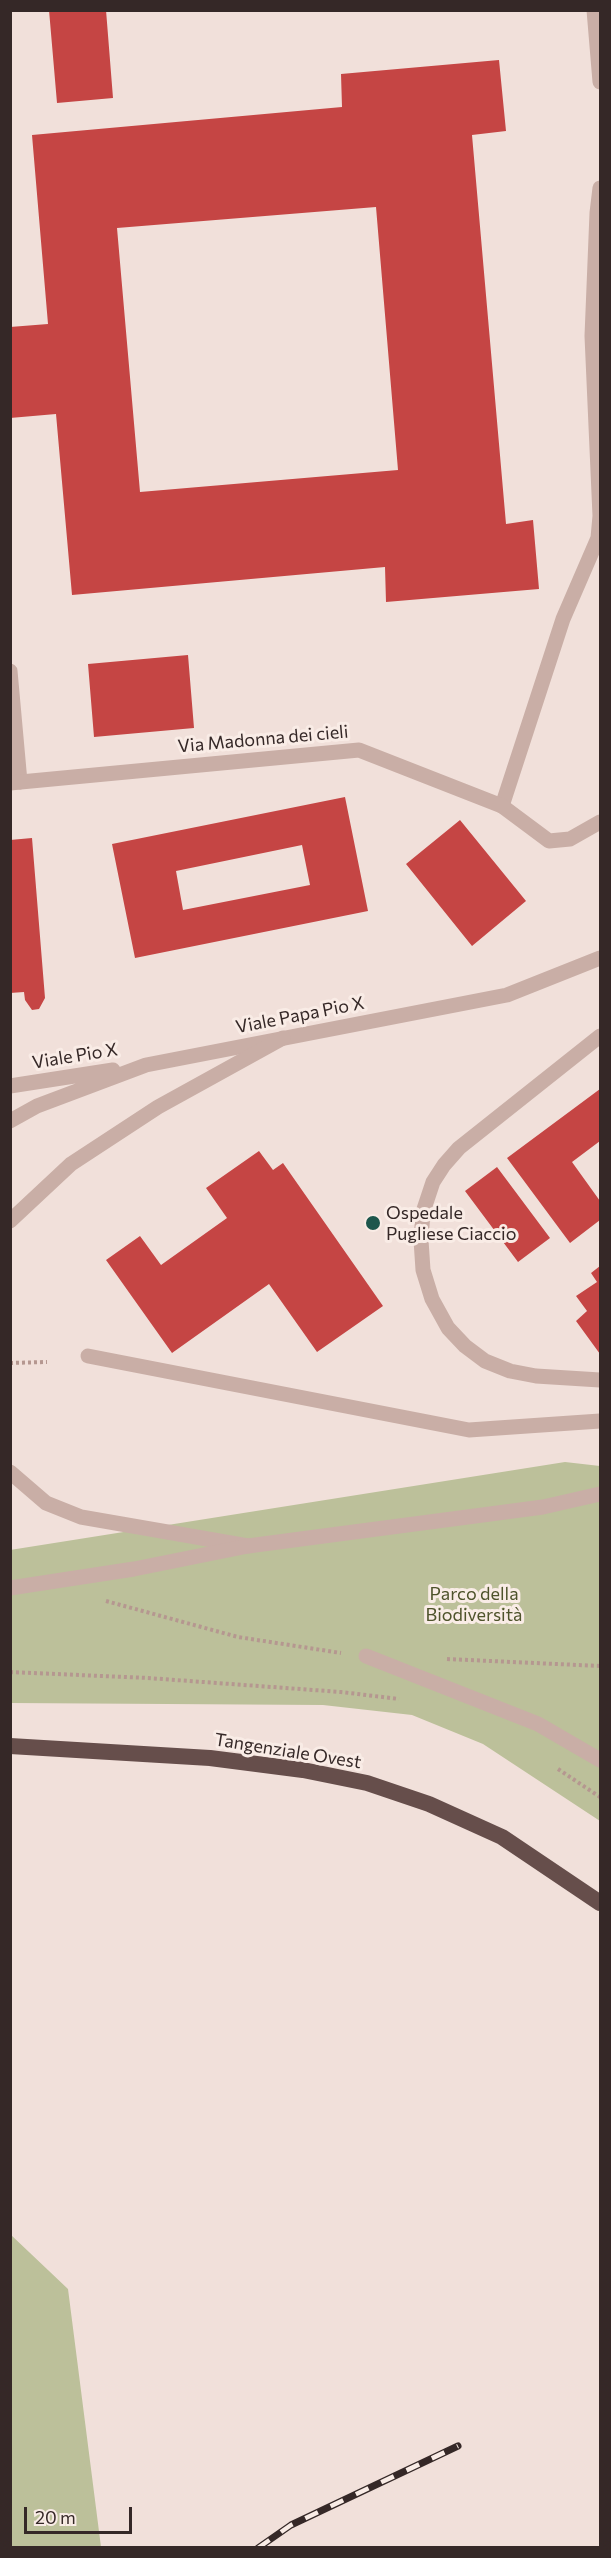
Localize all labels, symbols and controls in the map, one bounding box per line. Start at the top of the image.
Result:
street label: Via Madonna dei cieli [177,721,349,757]
street label: Viale Papa Pio X [234,992,366,1038]
street label: Viale Pio X [31,1039,119,1073]
place label: Ospedale Pugliese Ciaccio [386,1202,516,1244]
marker: Ospedale Pugliese Ciaccio [364,1214,382,1232]
park label: Parco della Biodiversità [426,1583,522,1626]
street label: Tangenziale Ovest [213,1729,363,1773]
scale bar [27,2495,135,2533]
text: 20 m [35,2506,76,2528]

